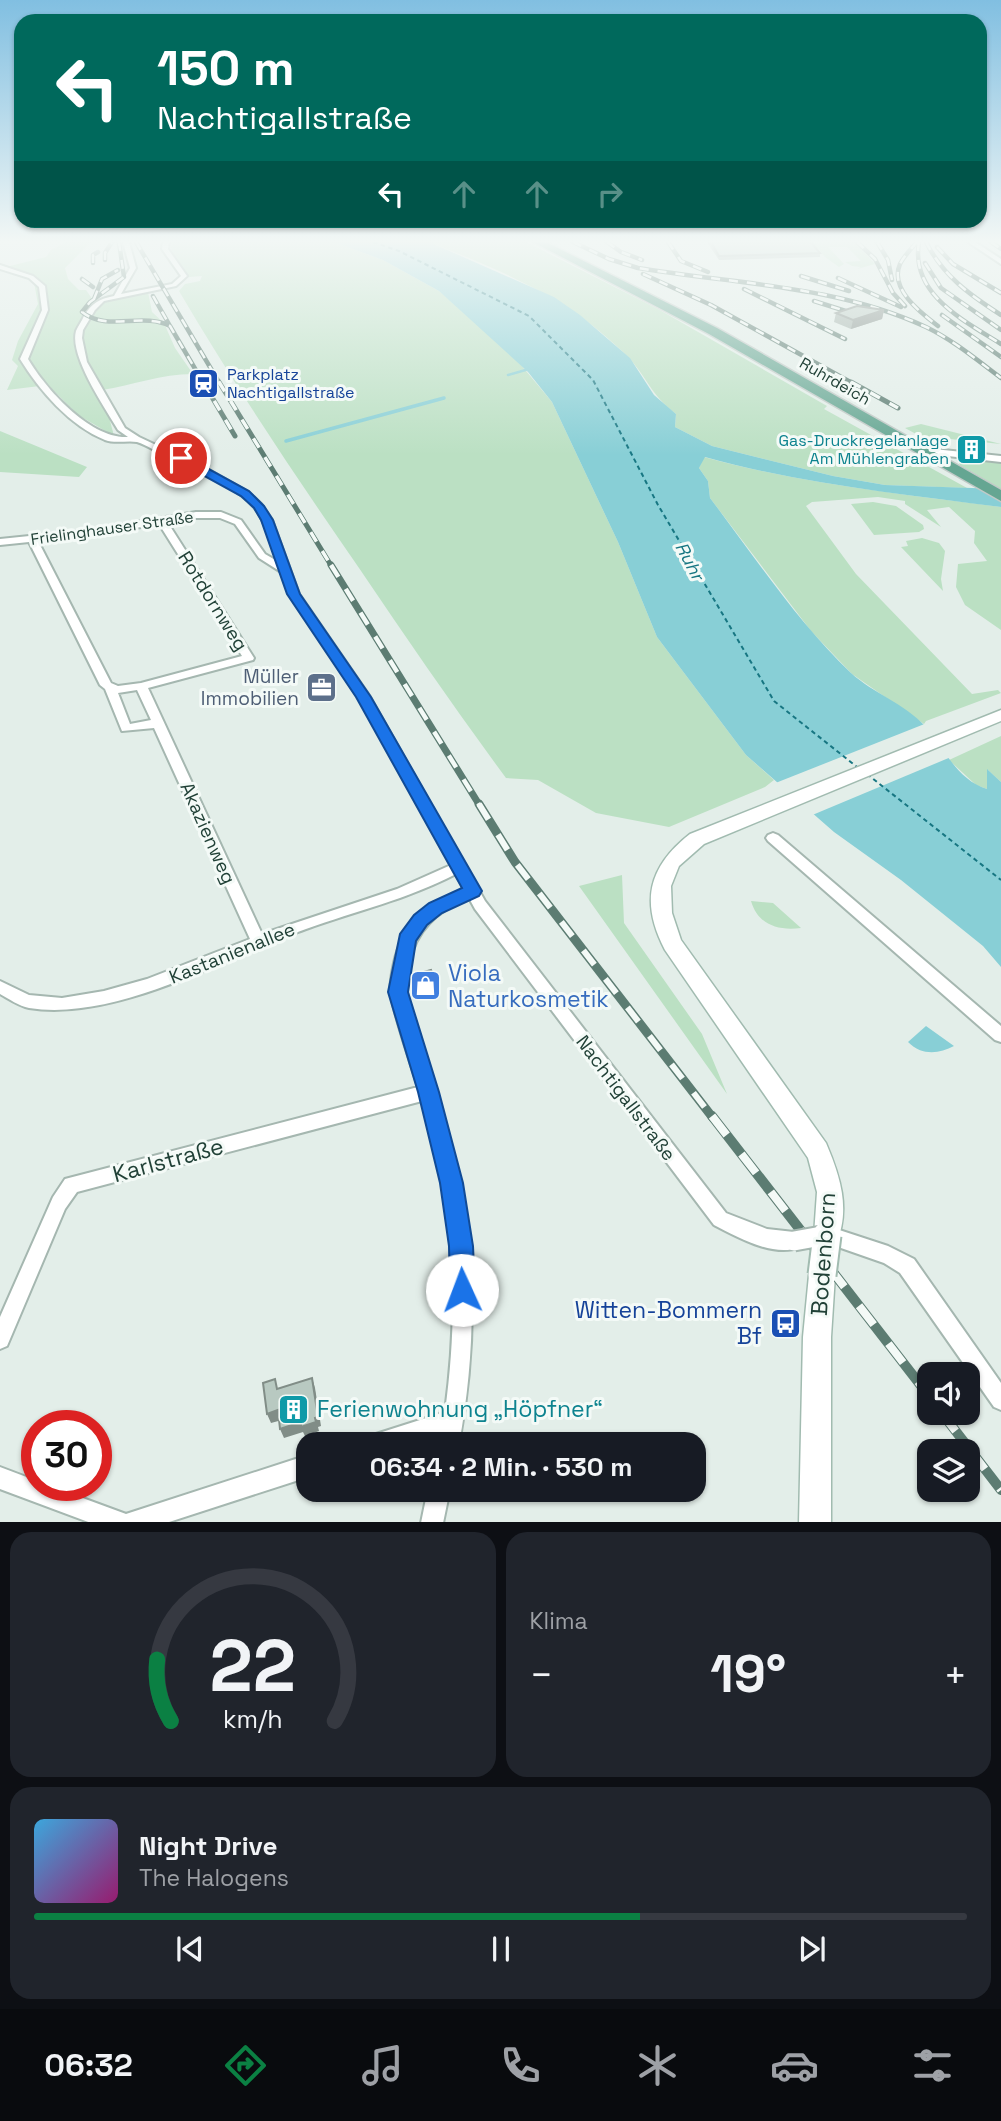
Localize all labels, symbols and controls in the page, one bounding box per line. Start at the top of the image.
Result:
text: 150 m [157,37,295,99]
icon: left [42,42,133,133]
text: Nachtigallstraße [157,98,412,138]
icon: left [372,175,410,213]
icon: ahead [445,175,483,213]
icon: ahead [518,175,556,213]
icon: right [591,175,629,213]
street label: Ruhrdeich [796,352,874,410]
place label: Parkplatz Nachtigallstraße [227,364,354,403]
station icon: Parkplatz Nachtigallstraße [187,366,221,400]
pin [151,428,211,488]
place label: Gas-Druckregelanlage Am Mühlengraben [778,430,949,469]
building icon: Gas-Druckregelanlage Am Mühlengraben [955,432,989,466]
icon: arrive [162,439,200,477]
street label: Frielinghauser Straße [29,506,195,550]
water label: Ruhr [670,538,711,586]
street label: Rotdornweg [172,546,254,656]
place label: Müller Immobilien [201,664,299,711]
office icon: Müller Immobilien [305,670,339,704]
street label: Akazienweg [174,778,242,888]
street label: Kastanienallee [165,916,299,990]
place label: Viola Naturkosmetik [448,958,609,1014]
shop icon: Viola Naturkosmetik [408,969,442,1003]
street label: Nachtigallstraße [570,1030,682,1166]
street label: Karlstraße [109,1131,227,1189]
street label: Bodenborn [804,1191,842,1317]
position arrow [425,1253,499,1327]
place label: Witten-Bommern Bf [575,1295,762,1351]
bus stop icon: Witten-Bommern Bf [768,1306,802,1340]
map controls [917,1362,980,1502]
button: sound [917,1362,980,1425]
building icon: Ferienwohnung „Höpfner“ [277,1392,311,1426]
place label: Ferienwohnung „Höpfner“ [317,1394,603,1424]
speed limit sign: 30 [21,1410,112,1501]
button: layers [917,1439,980,1502]
text: 06:34 · 2 Min. · 530 m [370,1450,632,1484]
text: Klima [530,1606,588,1636]
text: 22 [210,1619,296,1712]
text: 19° [710,1641,786,1707]
text: − [530,1651,553,1699]
text: + [943,1651,967,1699]
text: km/h [223,1702,283,1734]
text: Night Drive [139,1829,277,1863]
text: The Halogens [139,1863,289,1893]
icon: previous [171,1930,209,1968]
icon: pause [482,1930,520,1968]
icon: next [793,1930,831,1968]
icon: directions [221,2041,270,2090]
icon: music [358,2041,407,2090]
icon: phone [496,2041,545,2090]
icon: climate [633,2041,682,2090]
icon: car [770,2041,819,2090]
icon: filters [908,2041,957,2090]
text: 06:32 [44,2045,133,2085]

